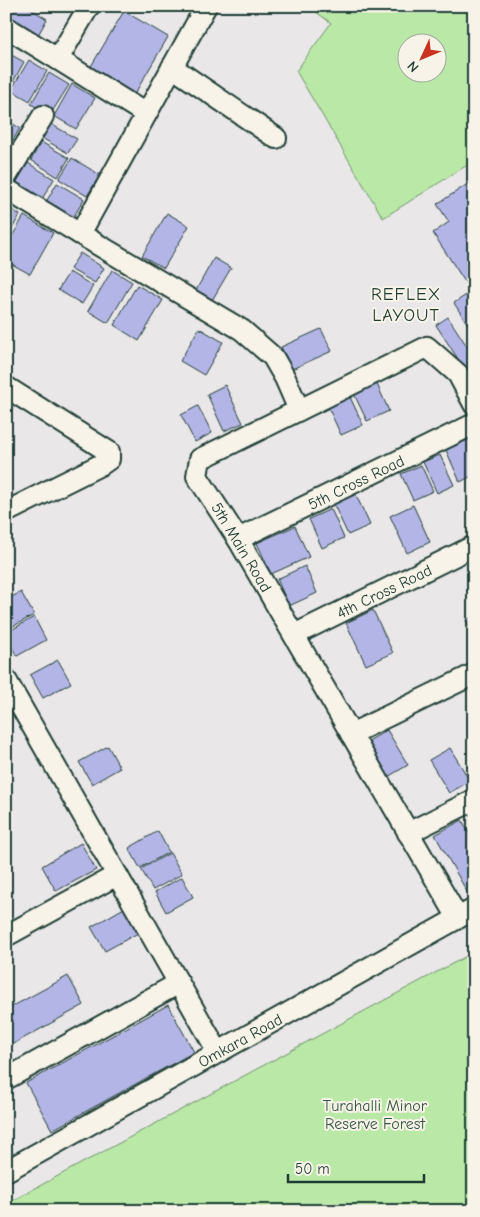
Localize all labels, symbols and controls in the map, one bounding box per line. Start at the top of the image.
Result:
north arrow [398,32,448,82]
text: N [404,57,422,76]
district label: REFLEX LAYOUT [371,284,441,326]
street label: 5th Cross Road [305,452,407,514]
street label: 5th Main Road [207,500,275,596]
street label: 4th Cross Road [334,561,435,623]
street label: Omkara Road [195,1010,286,1071]
park label: Turahalli Minor Reserve Forest [323,1097,428,1133]
scale bar [288,1152,424,1184]
text: 50 m [295,1160,330,1178]

